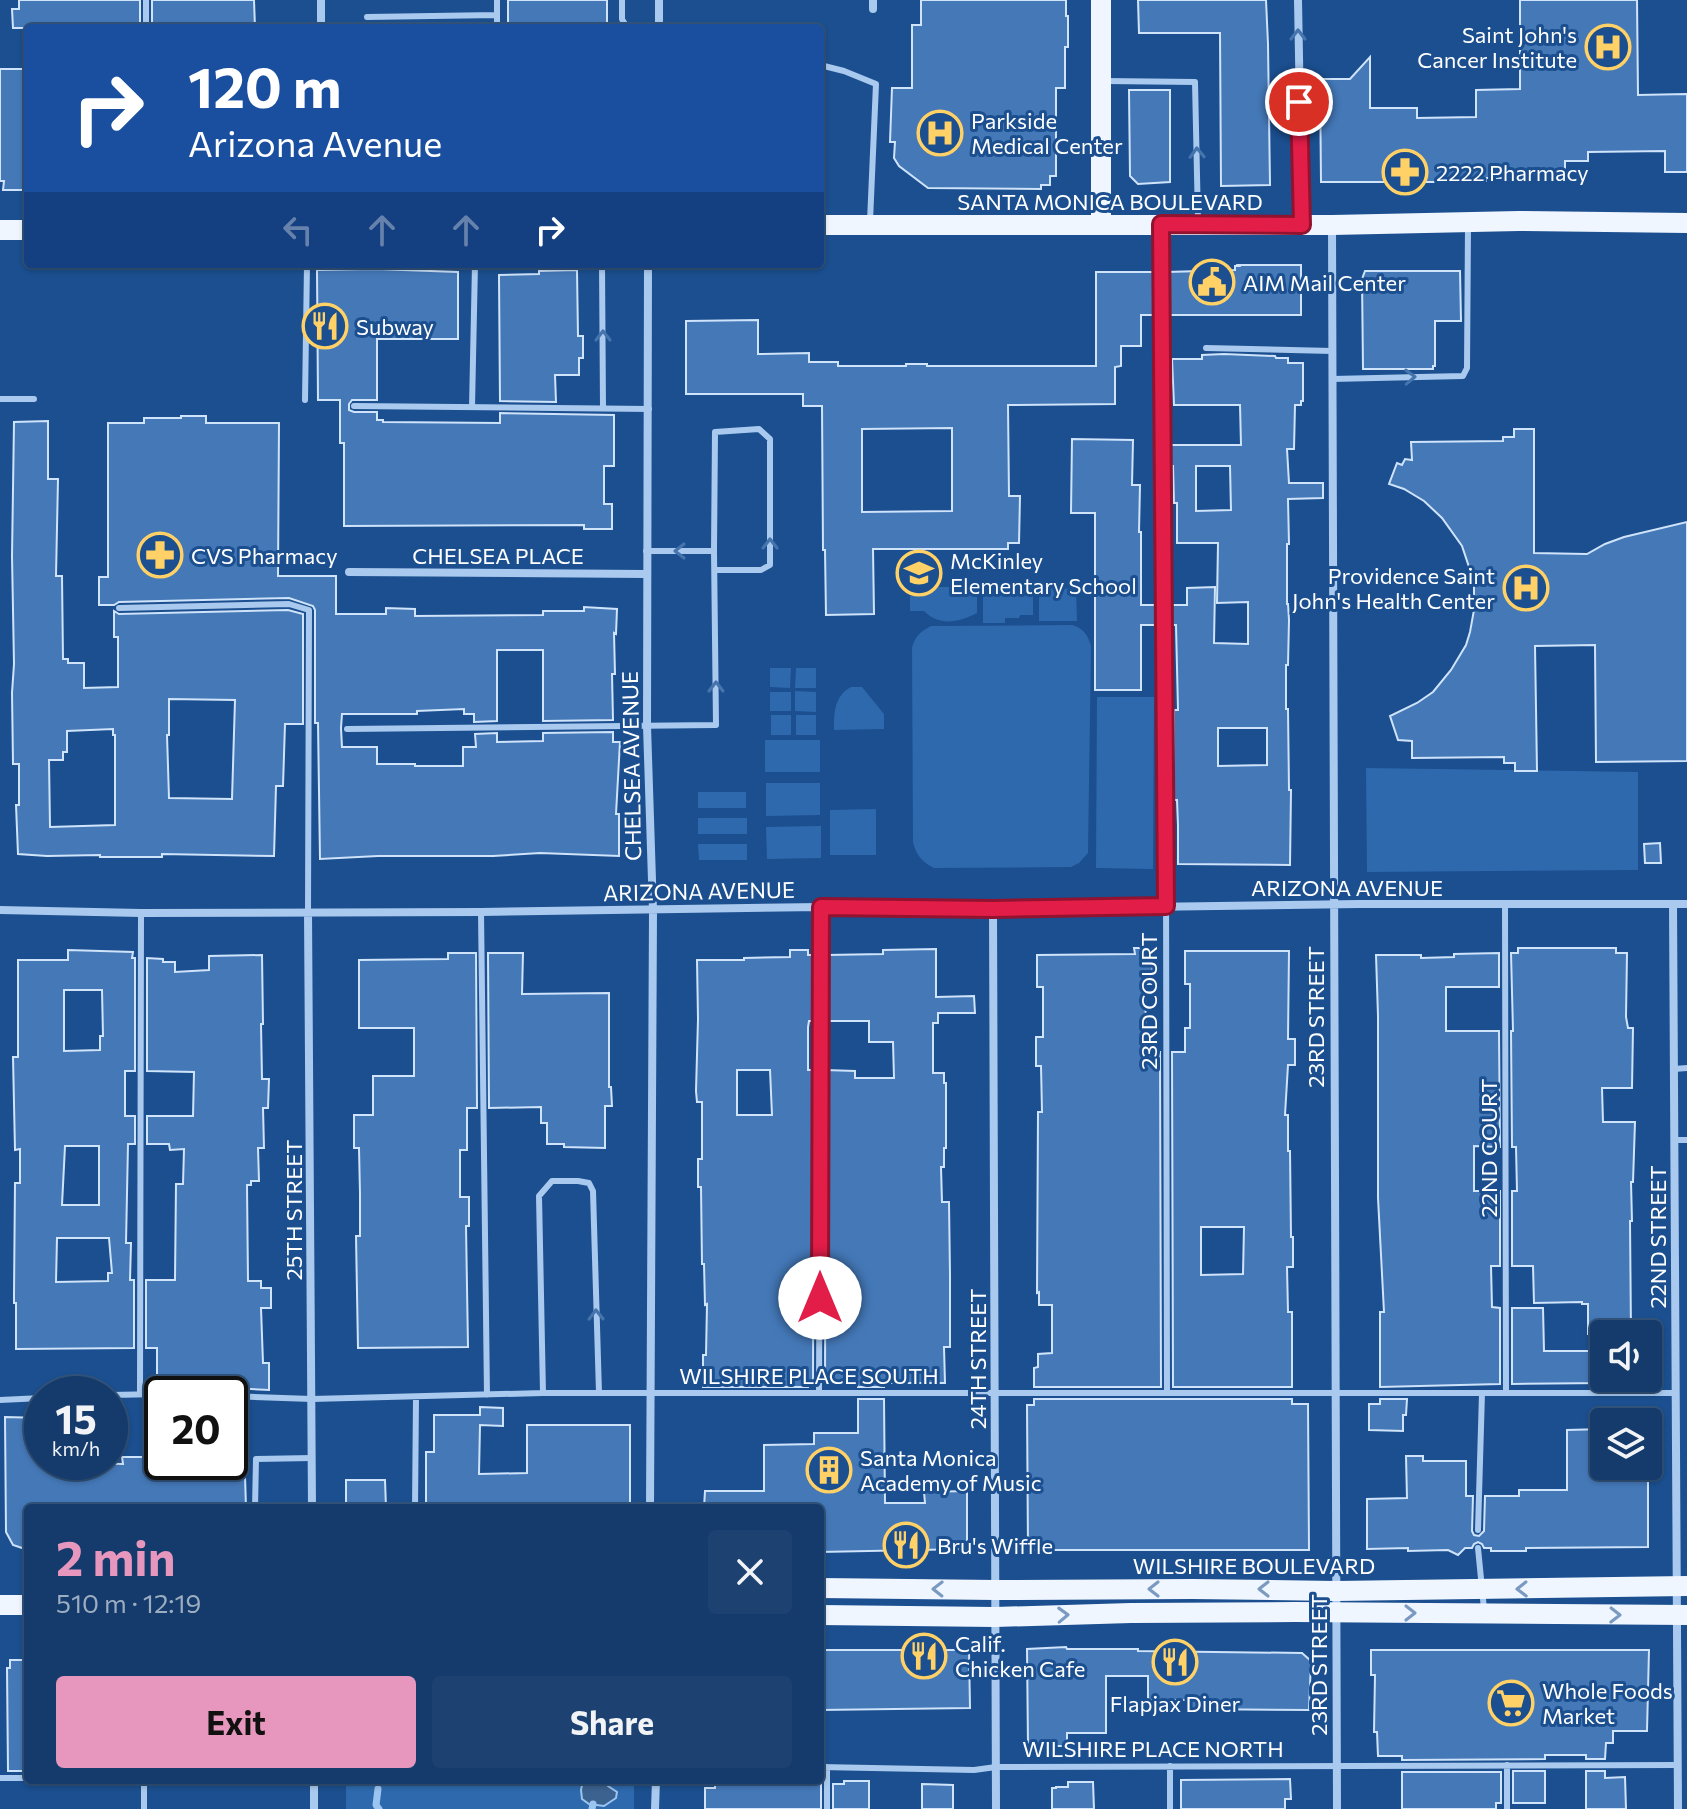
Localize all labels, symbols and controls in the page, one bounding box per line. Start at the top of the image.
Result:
place label: Saint John's Cancer Institute [1417,21,1577,73]
hospital icon: Saint John's Cancer Institute [1584,23,1632,71]
one-way arrow [1289,28,1307,41]
text: 120 m [188,51,342,120]
icon: right [56,56,160,160]
pin [1265,68,1333,136]
icon: arrive [1277,80,1321,124]
place label: Parkside Medical Center [971,107,1123,159]
hospital icon: Parkside Medical Center [916,109,964,157]
text: Arizona Avenue [188,120,442,164]
one-way arrow [1188,146,1205,159]
pharmacy icon: 2222 Pharmacy [1381,148,1429,196]
place label: 2222 Pharmacy [1436,159,1589,186]
street label: SANTA MONICA BOULEVARD [957,188,1263,215]
icon: left [276,208,320,252]
icon: ahead [360,208,404,252]
icon: ahead [444,208,488,252]
icon: right [528,208,572,252]
public building icon: AIM Mail Center [1188,258,1236,306]
place label: AIM Mail Center [1243,269,1406,296]
restaurant icon: Subway [301,302,349,350]
place label: Subway [356,313,434,340]
one-way arrow [594,329,612,342]
one-way arrow [1404,368,1417,386]
pharmacy icon: CVS Pharmacy [136,531,184,579]
one-way arrow [761,537,779,550]
place label: CVS Pharmacy [191,542,338,569]
street label: CHELSEA PLACE [412,542,584,569]
one-way arrow [673,542,686,560]
place label: McKinley Elementary School [950,547,1137,599]
school or university icon: McKinley Elementary School [895,549,943,597]
place label: Providence Saint John's Health Center [1292,562,1495,614]
hospital icon: Providence Saint John's Health Center [1502,564,1550,612]
street label: CHELSEA AVENUE [616,671,646,861]
one-way arrow [707,680,724,693]
street label: ARIZONA AVENUE [1251,874,1443,901]
street label: ARIZONA AVENUE [603,876,795,906]
street label: 23RD COURT [1135,932,1162,1070]
street label: 23RD STREET [1302,946,1329,1088]
street label: 22ND COURT [1475,1079,1502,1217]
street label: 25TH STREET [280,1140,307,1280]
street label: 22ND STREET [1644,1165,1671,1309]
position arrow [778,1256,862,1340]
street label: 24TH STREET [964,1289,991,1429]
one-way arrow [587,1308,605,1321]
map controls [1590,1320,1662,1480]
button: sound [1590,1320,1662,1392]
street label: WILSHIRE PLACE SOUTH [679,1362,939,1389]
speed limit sign: 20 [144,1376,248,1480]
text: 15 [55,1393,97,1442]
button: layers [1590,1408,1662,1480]
text: km/h [52,1436,100,1460]
place label: Santa Monica Academy of Music [860,1444,1042,1496]
building icon: Santa Monica Academy of Music [805,1446,853,1494]
restaurant icon: Bru's Wiffle [882,1521,930,1569]
text: 2 min [56,1527,176,1586]
button: close [708,1530,792,1614]
place label: Bru's Wiffle [937,1532,1053,1559]
street label: WILSHIRE BOULEVARD [1133,1552,1375,1579]
one-way arrow [931,1580,944,1597]
one-way arrow [1147,1580,1160,1598]
one-way arrow [1257,1580,1270,1598]
one-way arrow [1515,1580,1528,1598]
text: 510 m · 12:19 [56,1587,201,1618]
street label: 23RD STREET [1305,1594,1332,1736]
one-way arrow [1404,1604,1417,1622]
one-way arrow [1057,1606,1070,1624]
one-way arrow [1609,1606,1622,1624]
place label: Calif. Chicken Cafe [955,1630,1085,1682]
restaurant icon: Calif. Chicken Cafe [900,1632,948,1680]
restaurant icon: Flapjax Diner [1151,1638,1199,1686]
button: Exit [56,1676,416,1768]
button: Share [432,1676,792,1768]
place label: Whole Foods Market [1542,1677,1673,1729]
supermarket icon: Whole Foods Market [1487,1679,1535,1727]
place label: Flapjax Diner [1110,1690,1241,1717]
street label: WILSHIRE PLACE NORTH [1022,1735,1284,1762]

